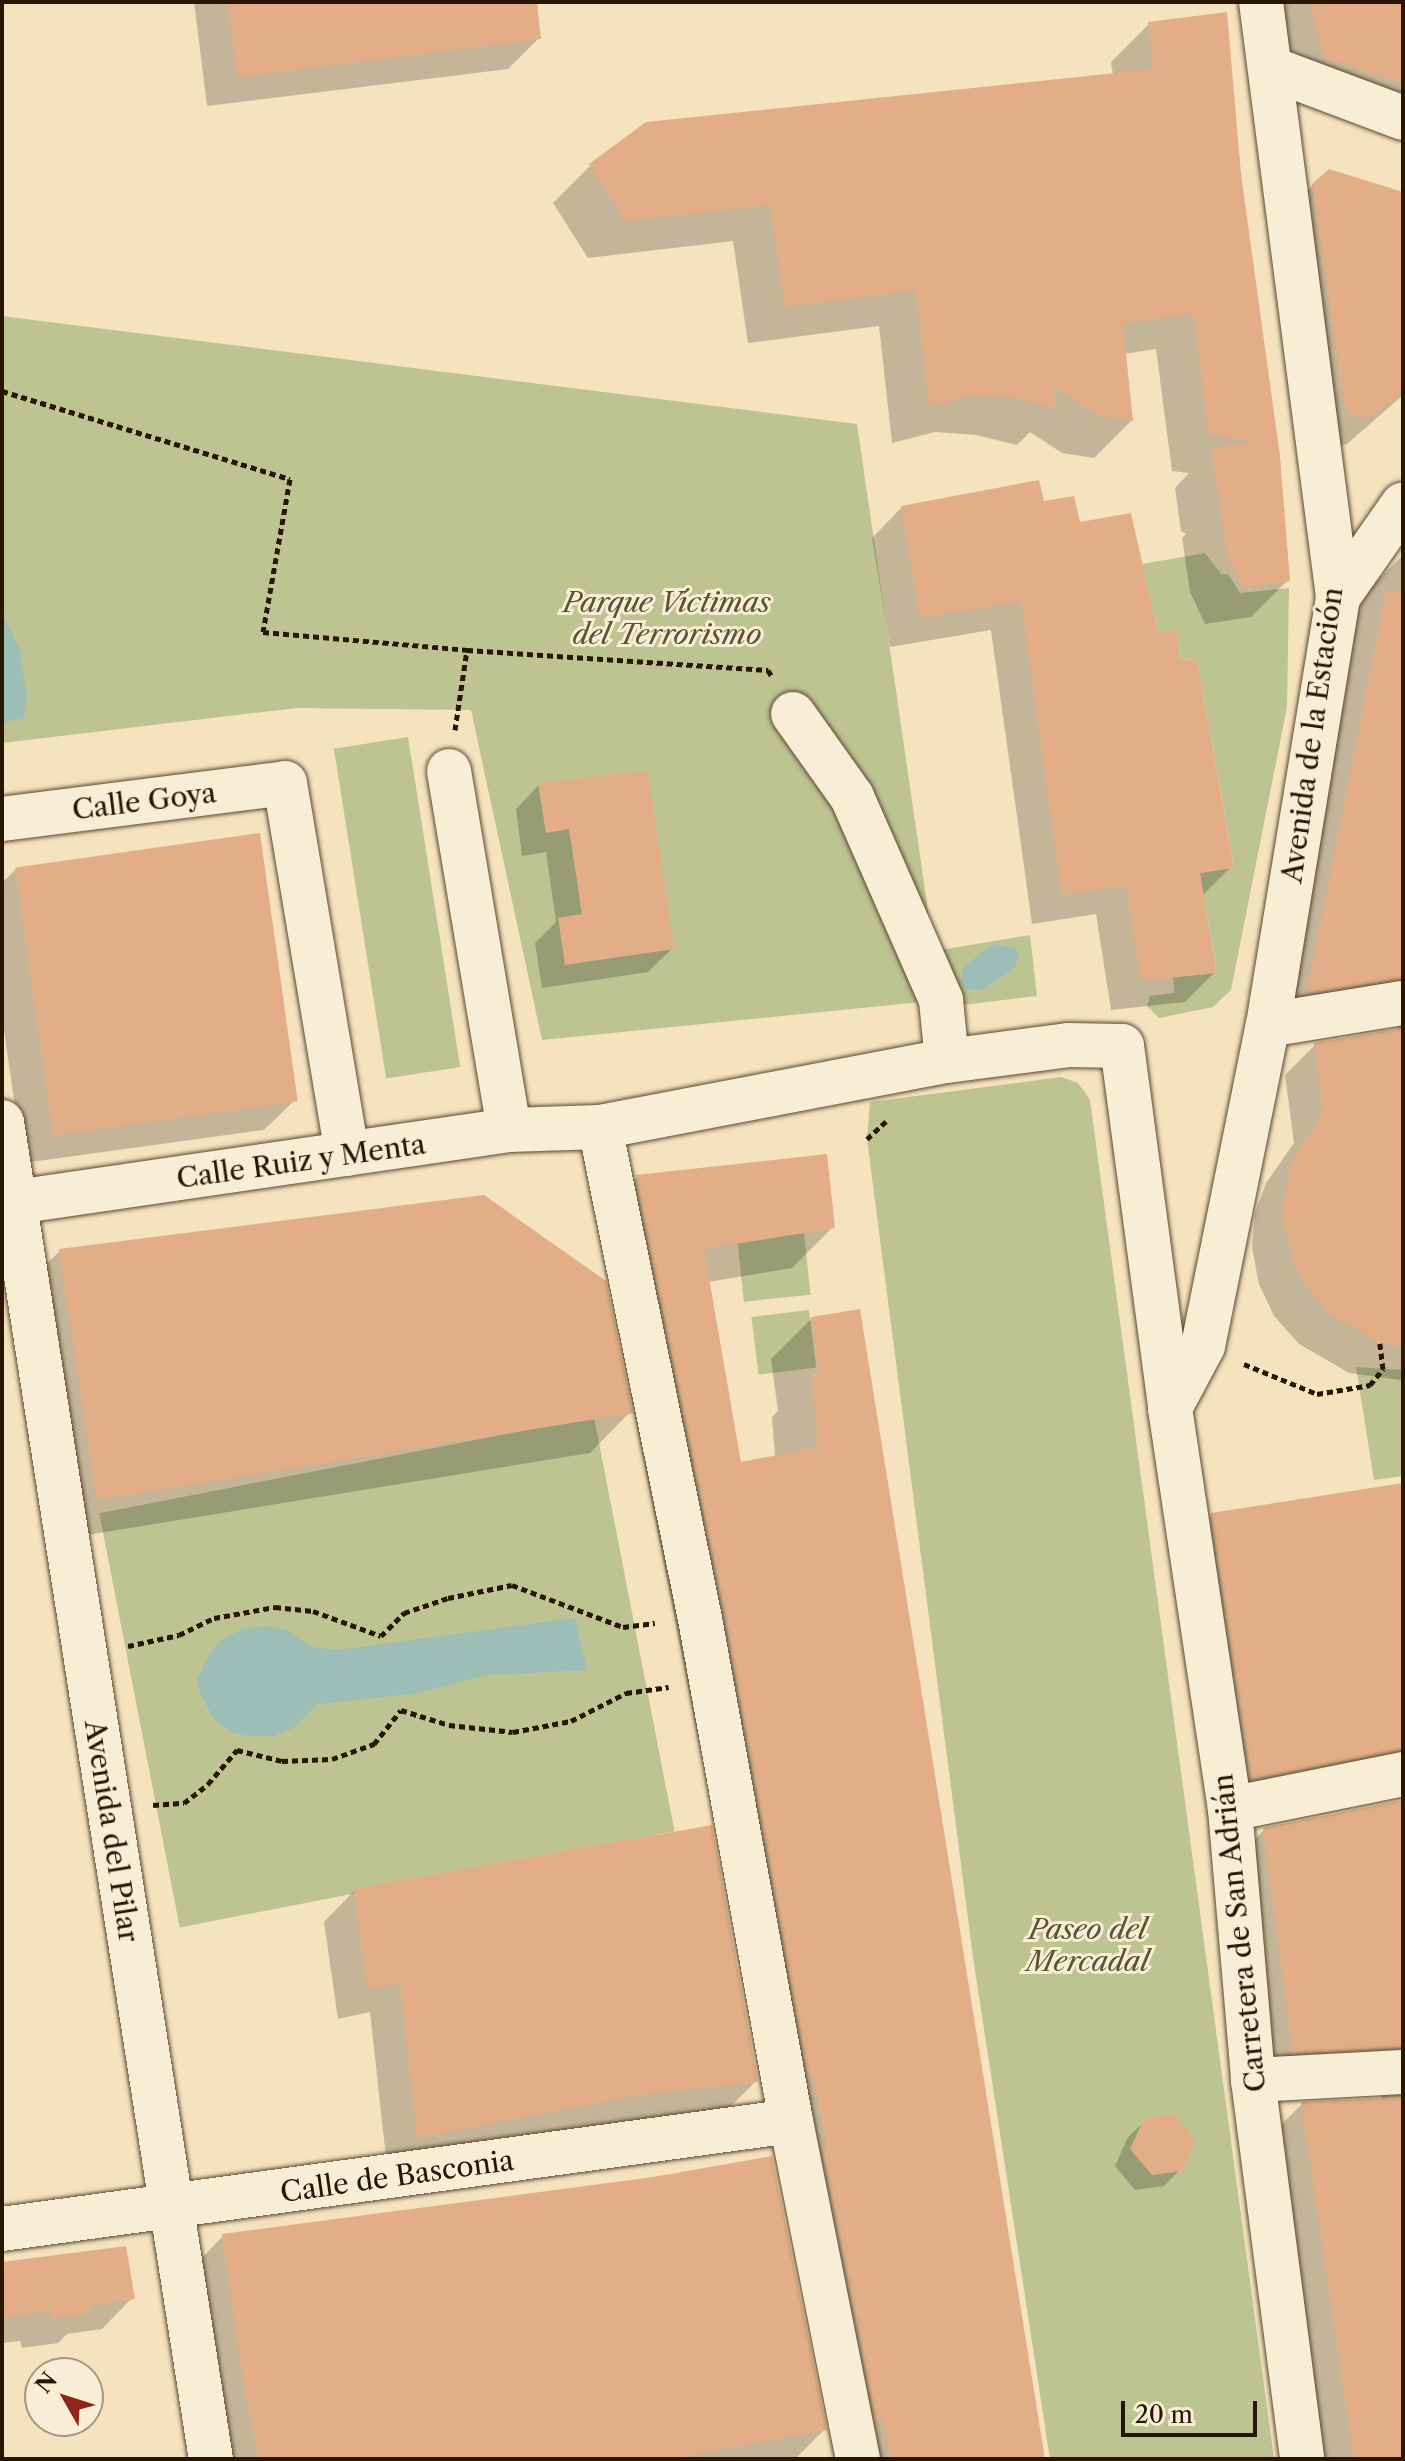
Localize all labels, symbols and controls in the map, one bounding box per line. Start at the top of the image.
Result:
park label: Parque Víctimas del Terrorismo [563,585,771,651]
street label: Avenida de la Estación [1275,585,1349,885]
street label: Calle Goya [70,776,218,826]
street label: Calle Ruiz y Menta [173,1127,429,1195]
street label: Avenida del Pilar [78,1717,146,1945]
street label: Carretera de San Adrián [1205,1771,1273,2095]
park label: Paseo del Mercadal [1027,1912,1149,1978]
street label: Calle de Basconia [278,2143,516,2209]
north arrow [24,2357,104,2437]
text: N [30,2367,63,2399]
scale bar [1125,2385,1261,2435]
text: 20 m [1135,2400,1193,2429]

